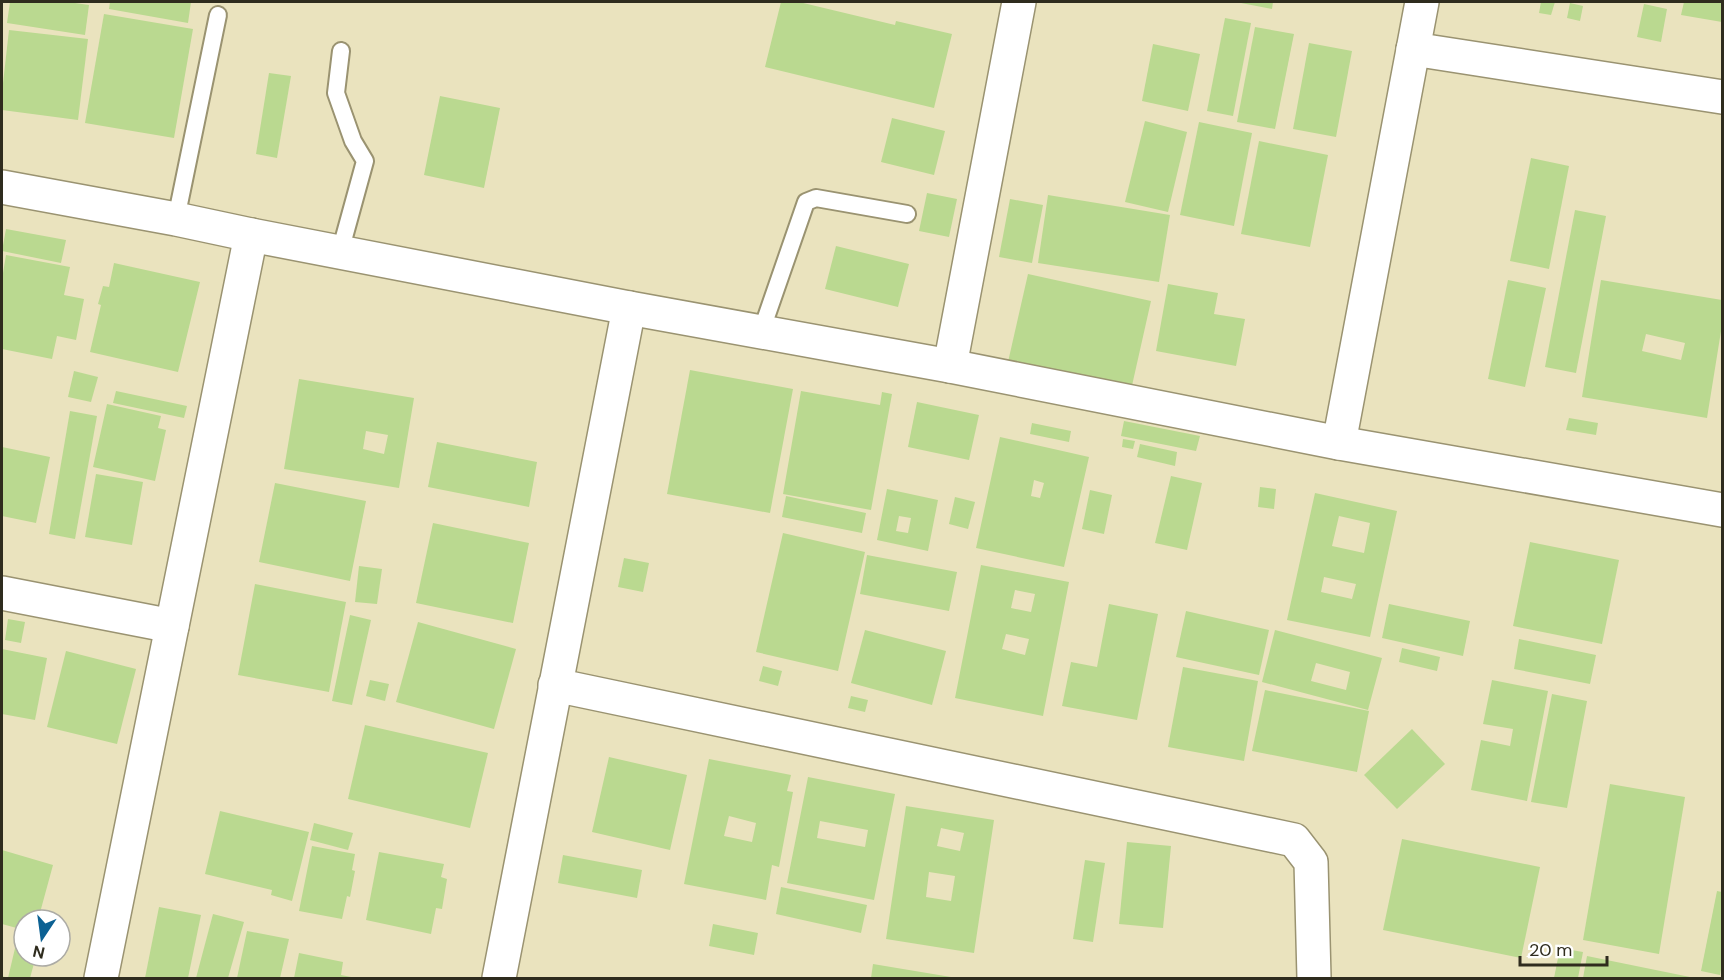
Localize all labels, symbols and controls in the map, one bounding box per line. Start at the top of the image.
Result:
north arrow [12,908,72,968]
scale bar [1520,929,1607,967]
text: 20 m [1529,938,1572,962]
text: N [31,941,47,964]

